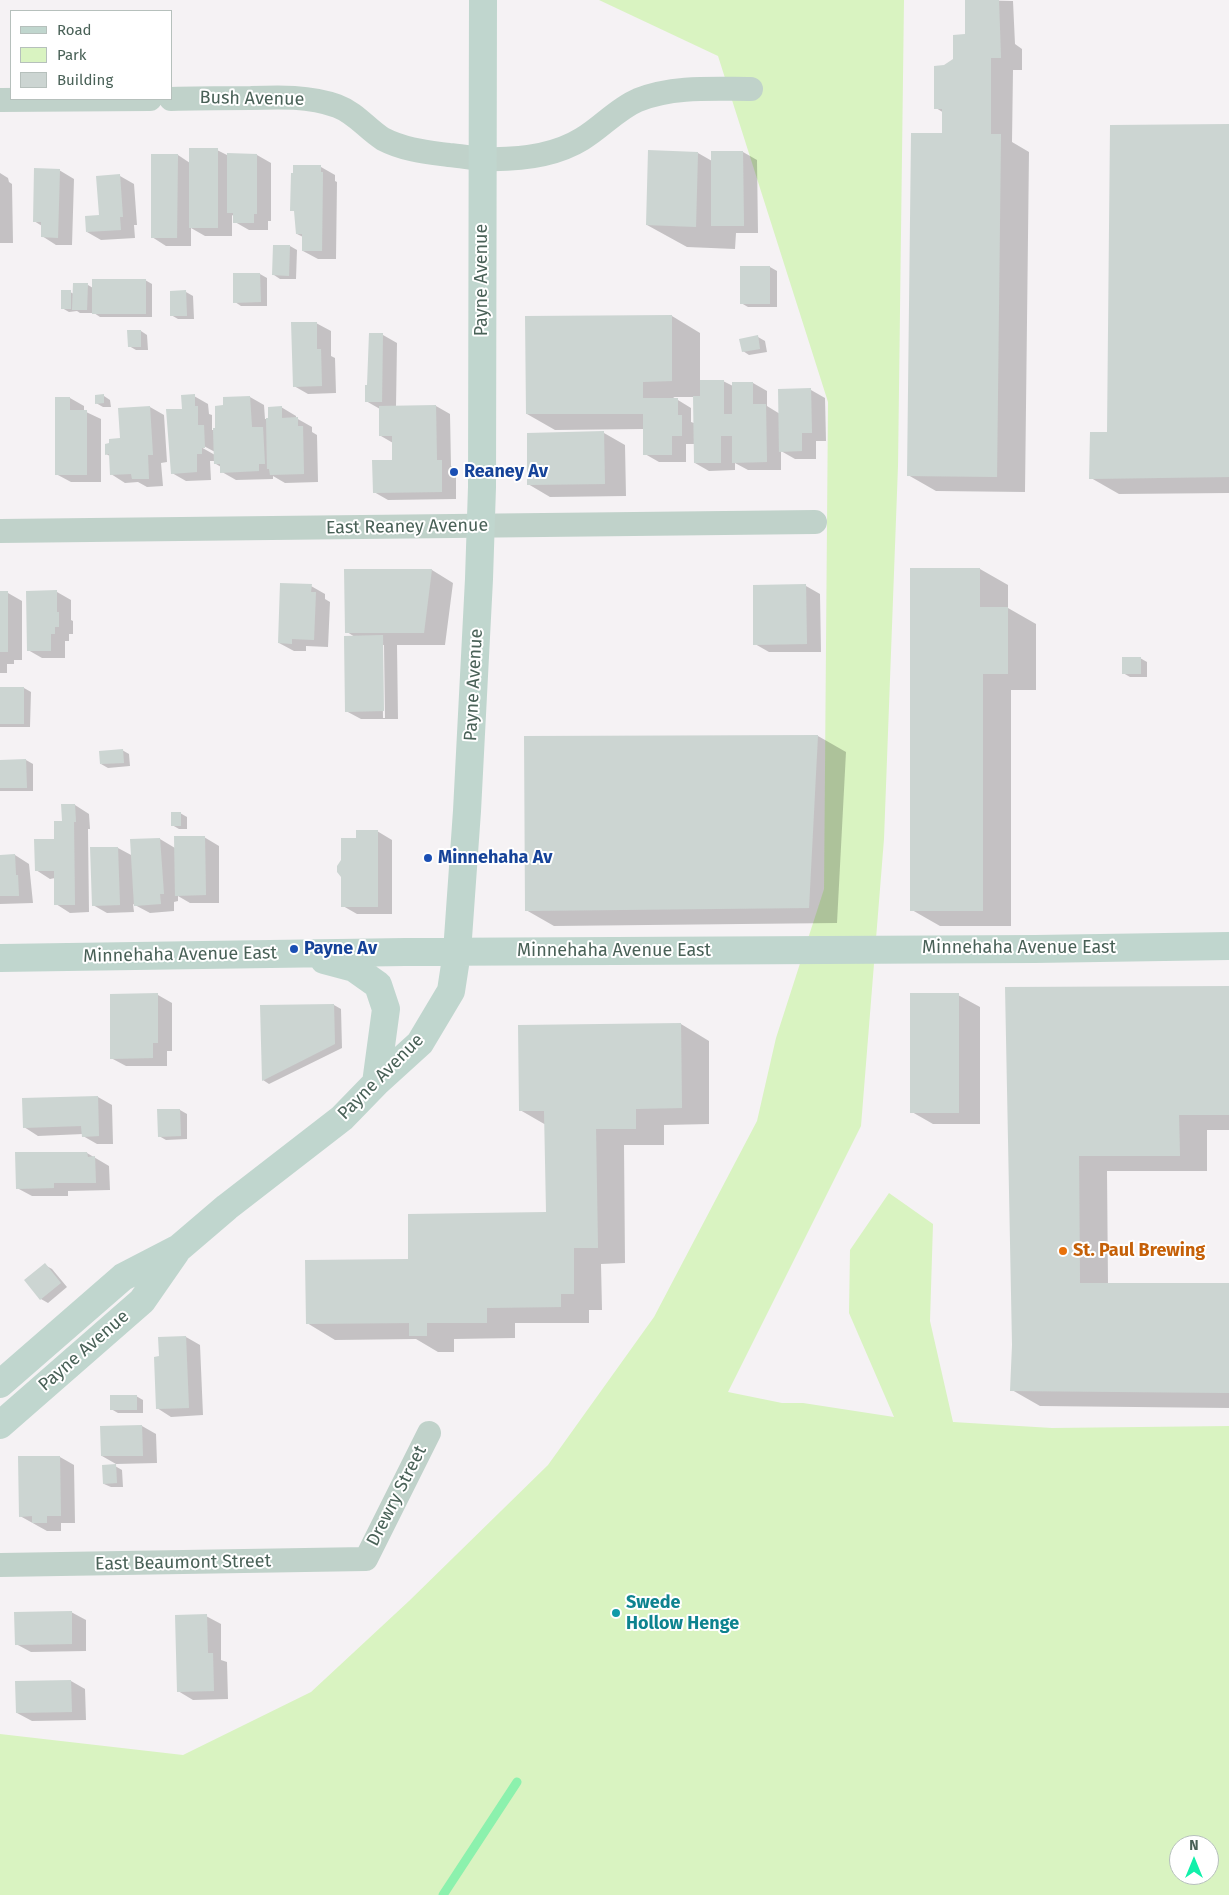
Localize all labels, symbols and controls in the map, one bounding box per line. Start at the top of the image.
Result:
legend [10,10,172,100]
text: Road [57,21,92,39]
text: Park [57,46,87,64]
text: Building [57,71,113,89]
street label: Bush Avenue [199,87,305,111]
street label: Payne Avenue [471,224,493,336]
place label: Reaney Av [464,461,548,483]
marker: Reaney Av [448,466,460,478]
street label: East Reaney Avenue [326,515,488,539]
street label: Payne Avenue [460,628,488,742]
place label: Minnehaha Av [438,847,553,869]
marker: Minnehaha Av [422,852,434,864]
street label: Minnehaha Avenue East [922,937,1116,959]
place label: Payne Av [304,938,377,960]
street label: Minnehaha Avenue East [517,940,711,962]
street label: Minnehaha Avenue East [83,943,277,967]
marker: Payne Av [288,943,300,955]
street label: Payne Avenue [334,1030,428,1124]
place label: St. Paul Brewing [1073,1240,1205,1262]
marker: St. Paul Brewing [1057,1245,1069,1257]
street label: Payne Avenue [34,1306,134,1396]
street label: Drewry Street [362,1442,432,1550]
street label: East Beaumont Street [95,1551,271,1575]
place label: Swede Hollow Henge [626,1592,739,1635]
marker: Swede Hollow Henge [610,1607,622,1619]
north arrow [1169,1835,1219,1885]
text: N [1189,1837,1199,1854]

